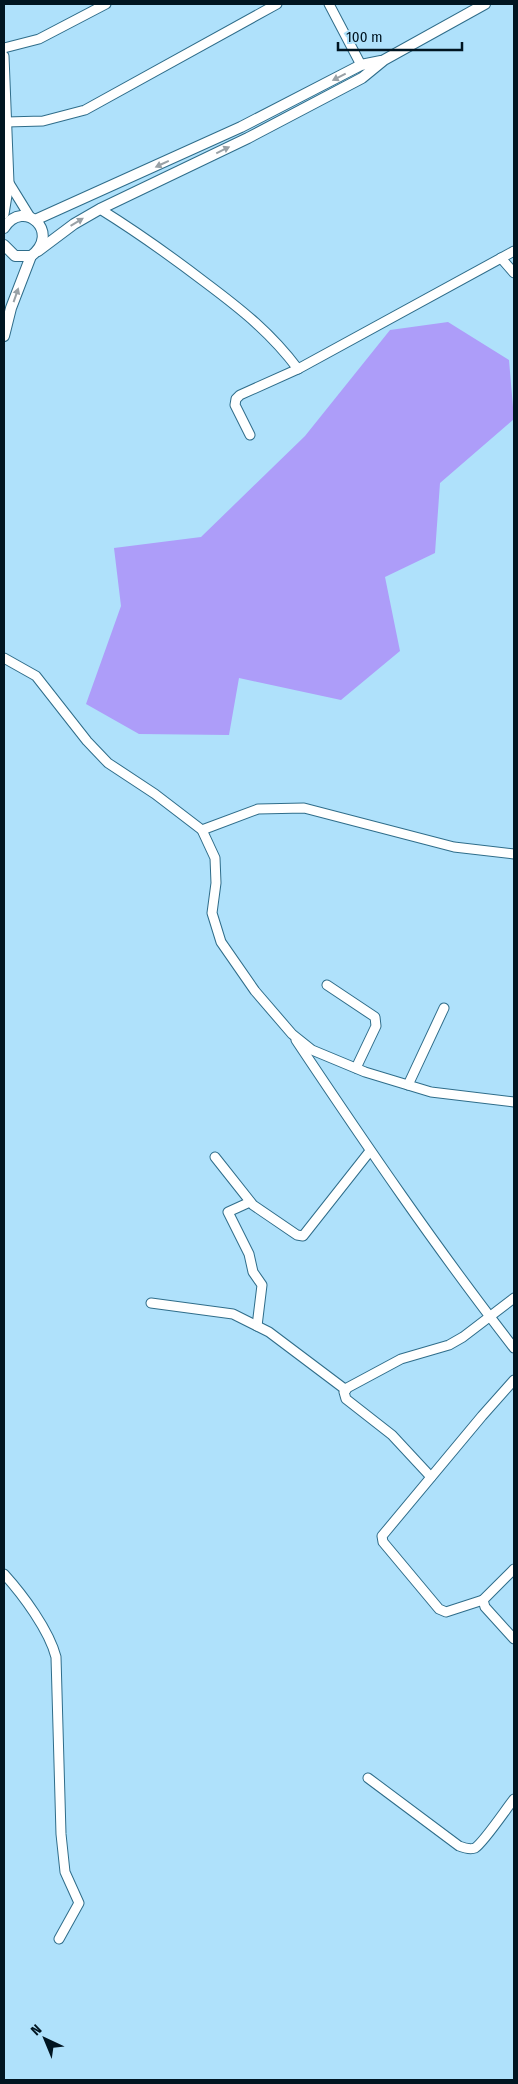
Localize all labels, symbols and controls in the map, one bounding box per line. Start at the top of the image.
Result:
scale bar [338,20,462,52]
text: 100 m [346,28,383,46]
one-way arrow [332,73,346,81]
one-way arrow [216,146,230,154]
one-way arrow [155,160,169,168]
one-way arrow [71,218,84,227]
one-way arrow [12,287,20,302]
north arrow [20,2014,70,2064]
text: N [27,2021,45,2039]

